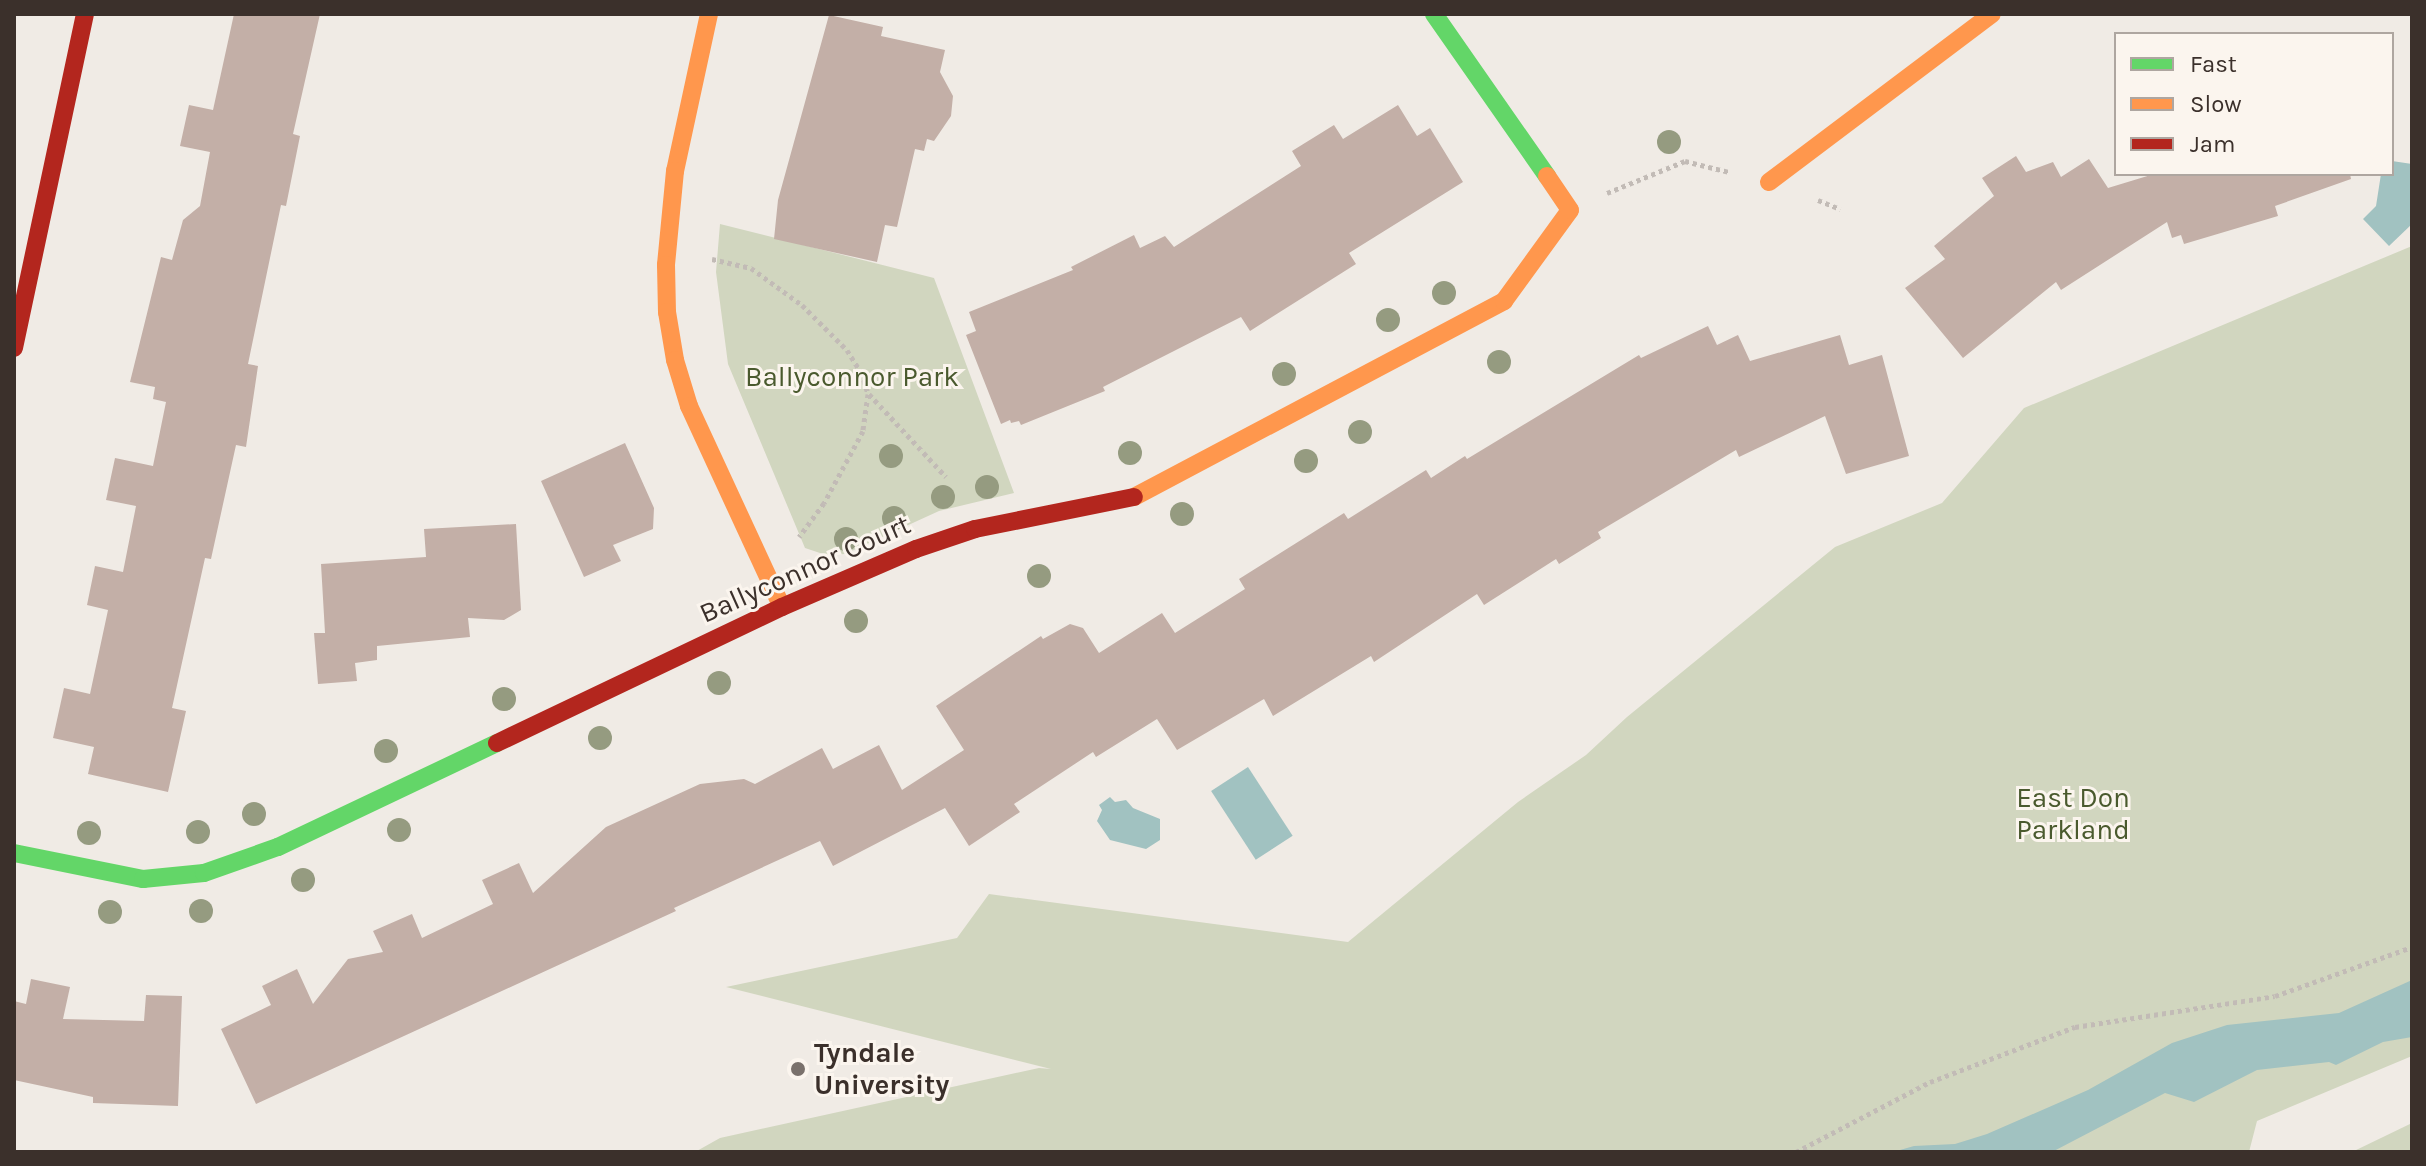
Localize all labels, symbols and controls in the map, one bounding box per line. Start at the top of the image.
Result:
legend [2114,32,2394,176]
text: Fast [2190,50,2237,78]
text: Slow [2190,90,2242,118]
text: Jam [2190,130,2235,158]
park label: Ballyconnor Park [745,360,959,394]
street label: Ballyconnor Court [694,507,916,631]
park label: East Don Parkland [2016,781,2130,847]
place label: Tyndale University [814,1036,949,1102]
marker: Tyndale University [789,1060,807,1078]

